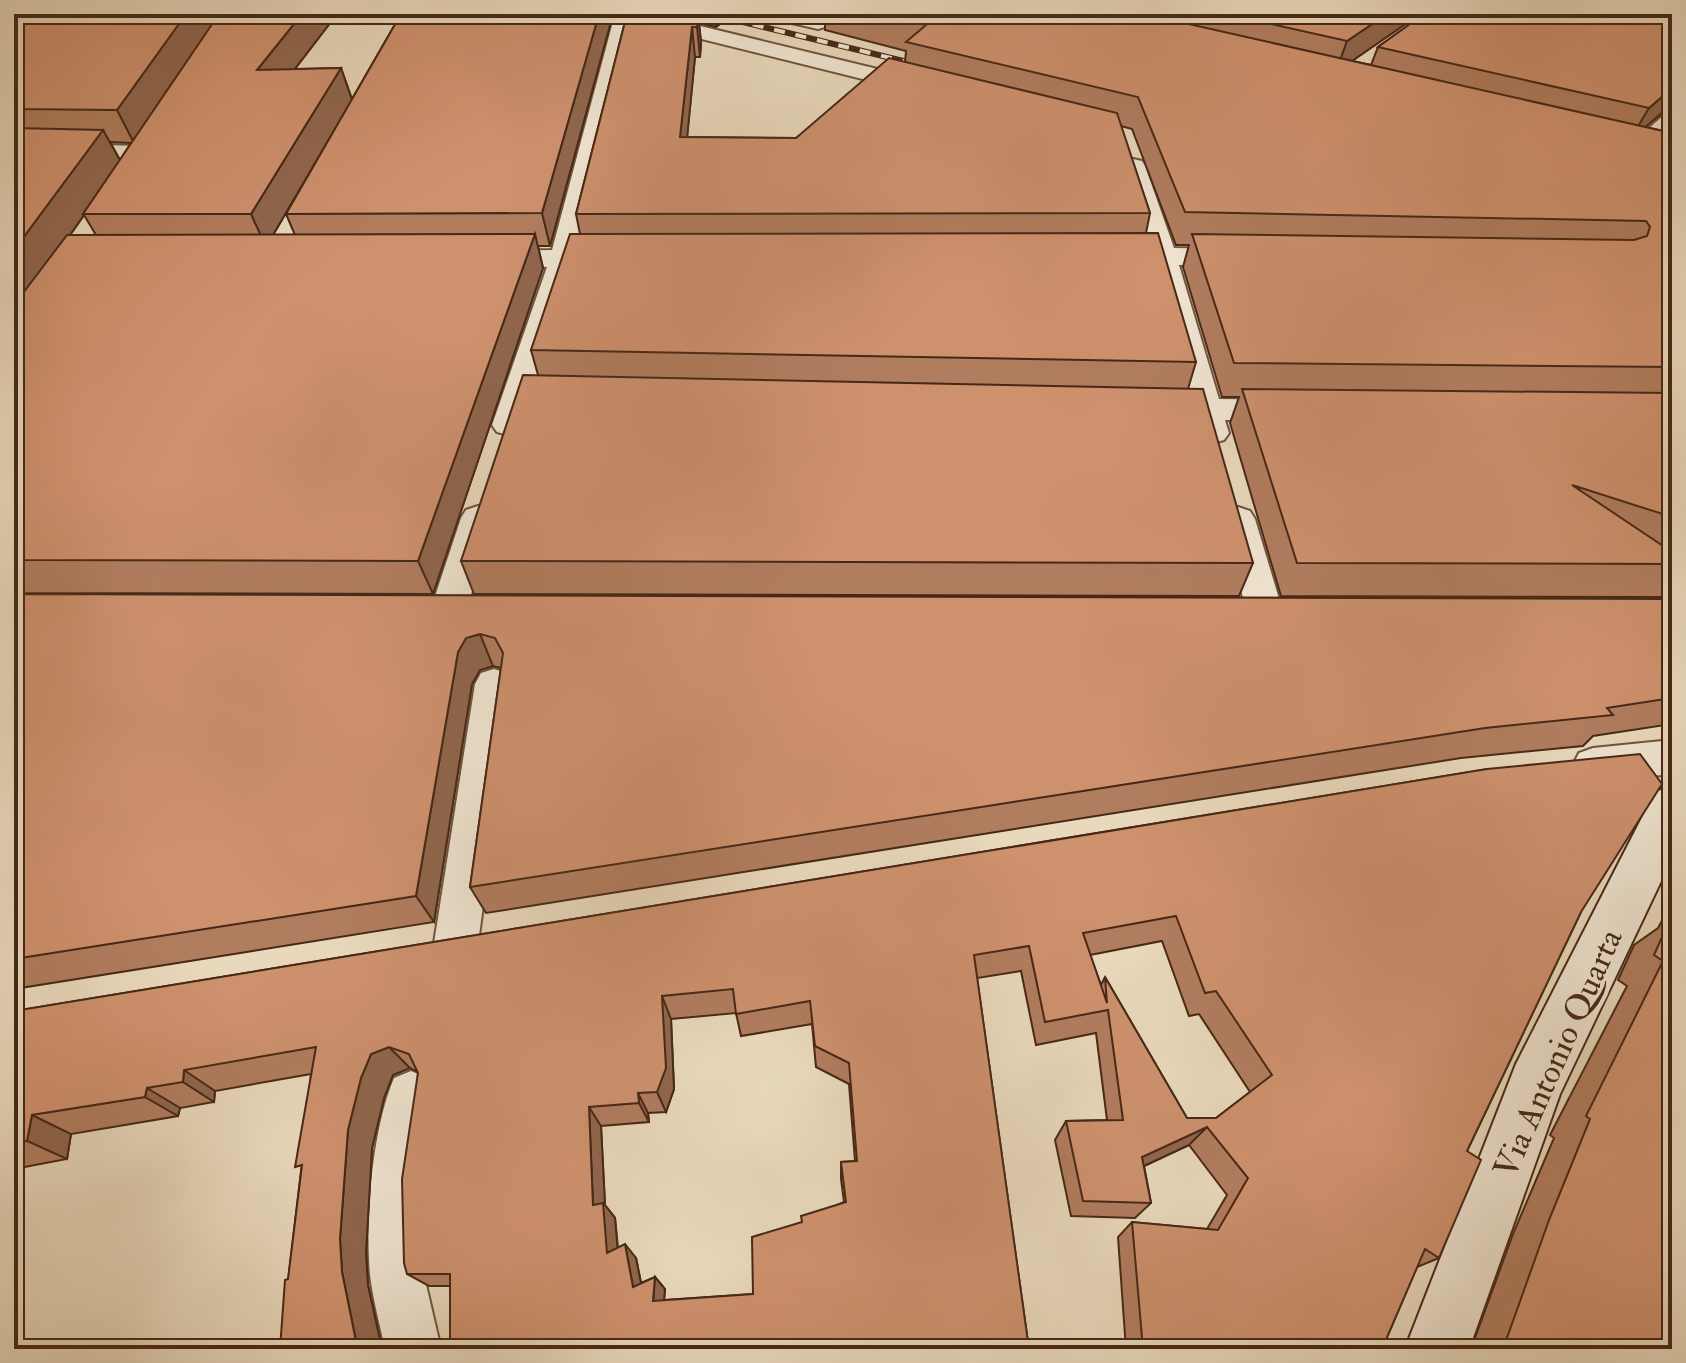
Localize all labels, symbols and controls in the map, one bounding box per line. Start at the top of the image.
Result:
street label: Via Antonio Quarta [1484,921,1633,1185]

